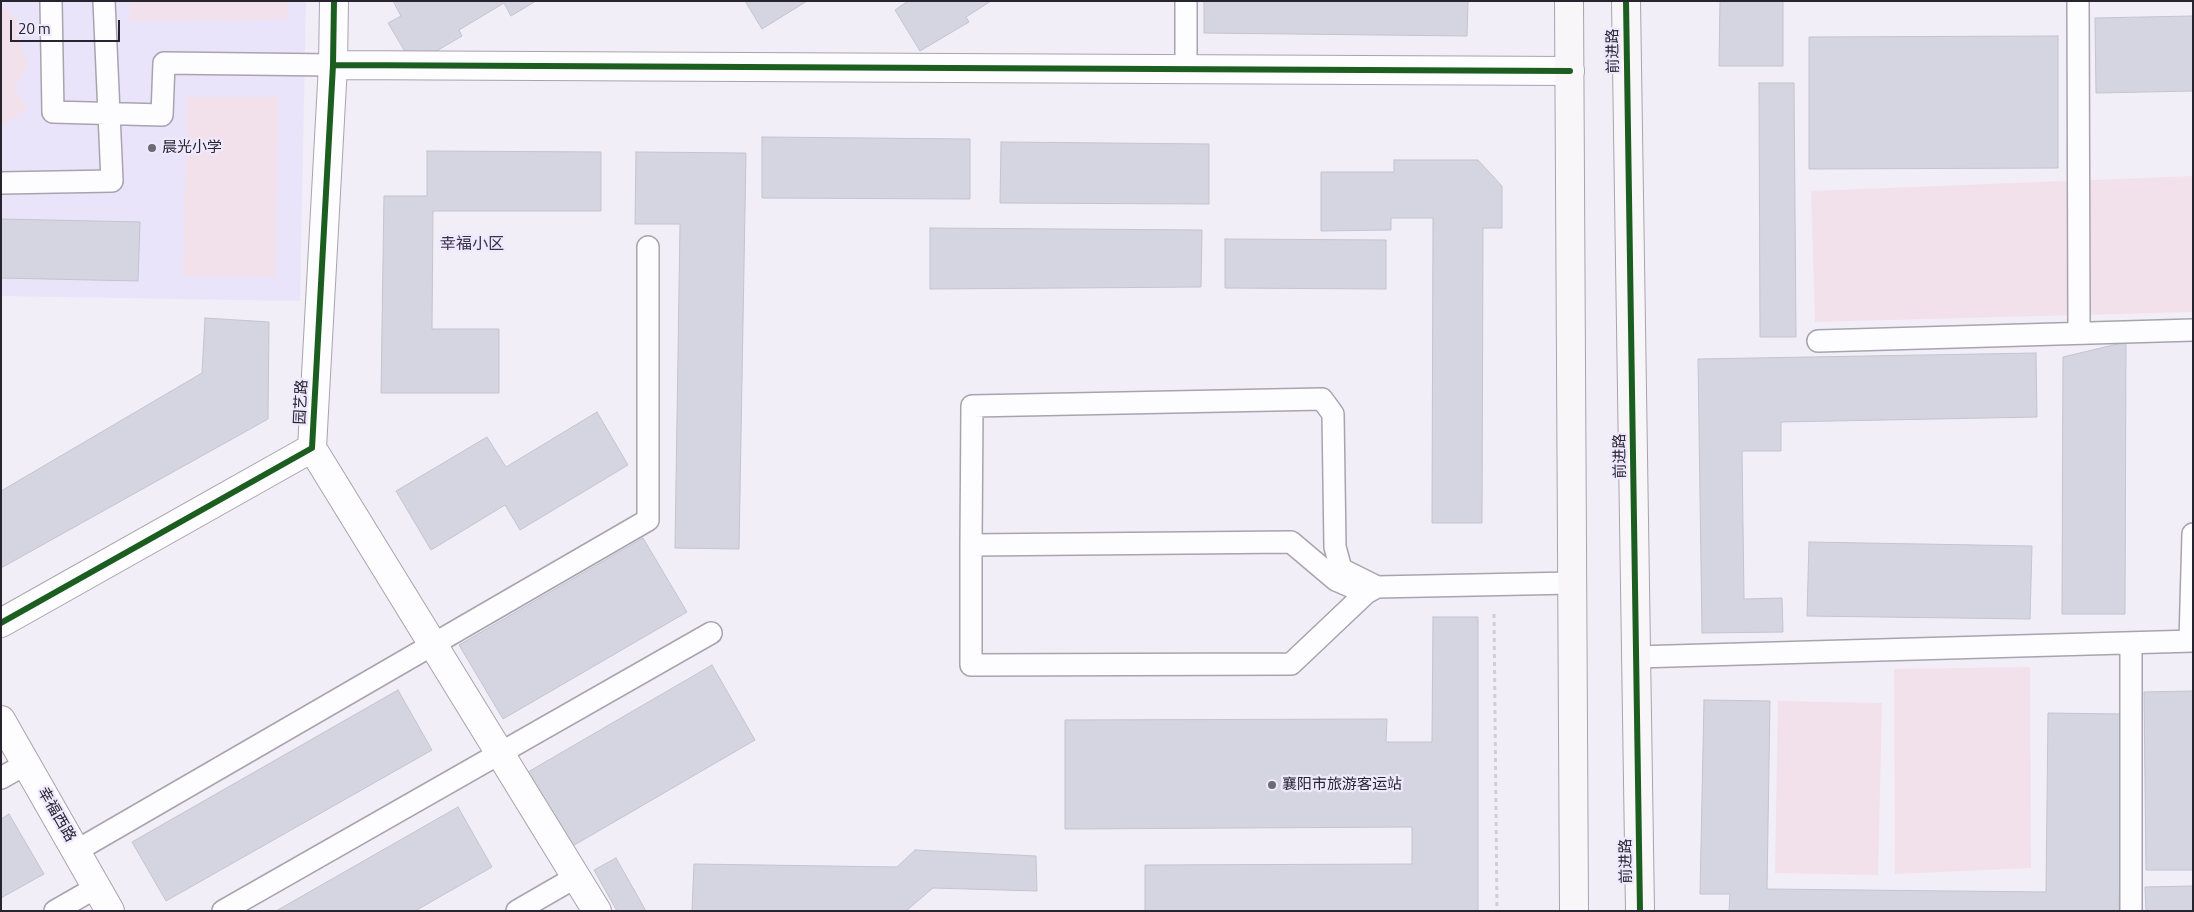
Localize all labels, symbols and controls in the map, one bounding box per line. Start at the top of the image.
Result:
scale bar [12,10,122,42]
text: 20 m [18,17,51,40]
street label: 前进路 [1605,28,1623,74]
place label: 晨光小学 [162,139,222,157]
marker: 晨光小学 [146,142,158,154]
district label: 幸福小区 [440,235,504,255]
street label: 园艺路 [292,379,312,425]
street label: 前进路 [1612,433,1630,479]
place label: 襄阳市旅游客运站 [1282,776,1402,794]
marker: 襄阳市旅游客运站 [1266,779,1278,791]
street label: 幸福西路 [33,785,79,845]
street label: 前进路 [1618,838,1636,884]

